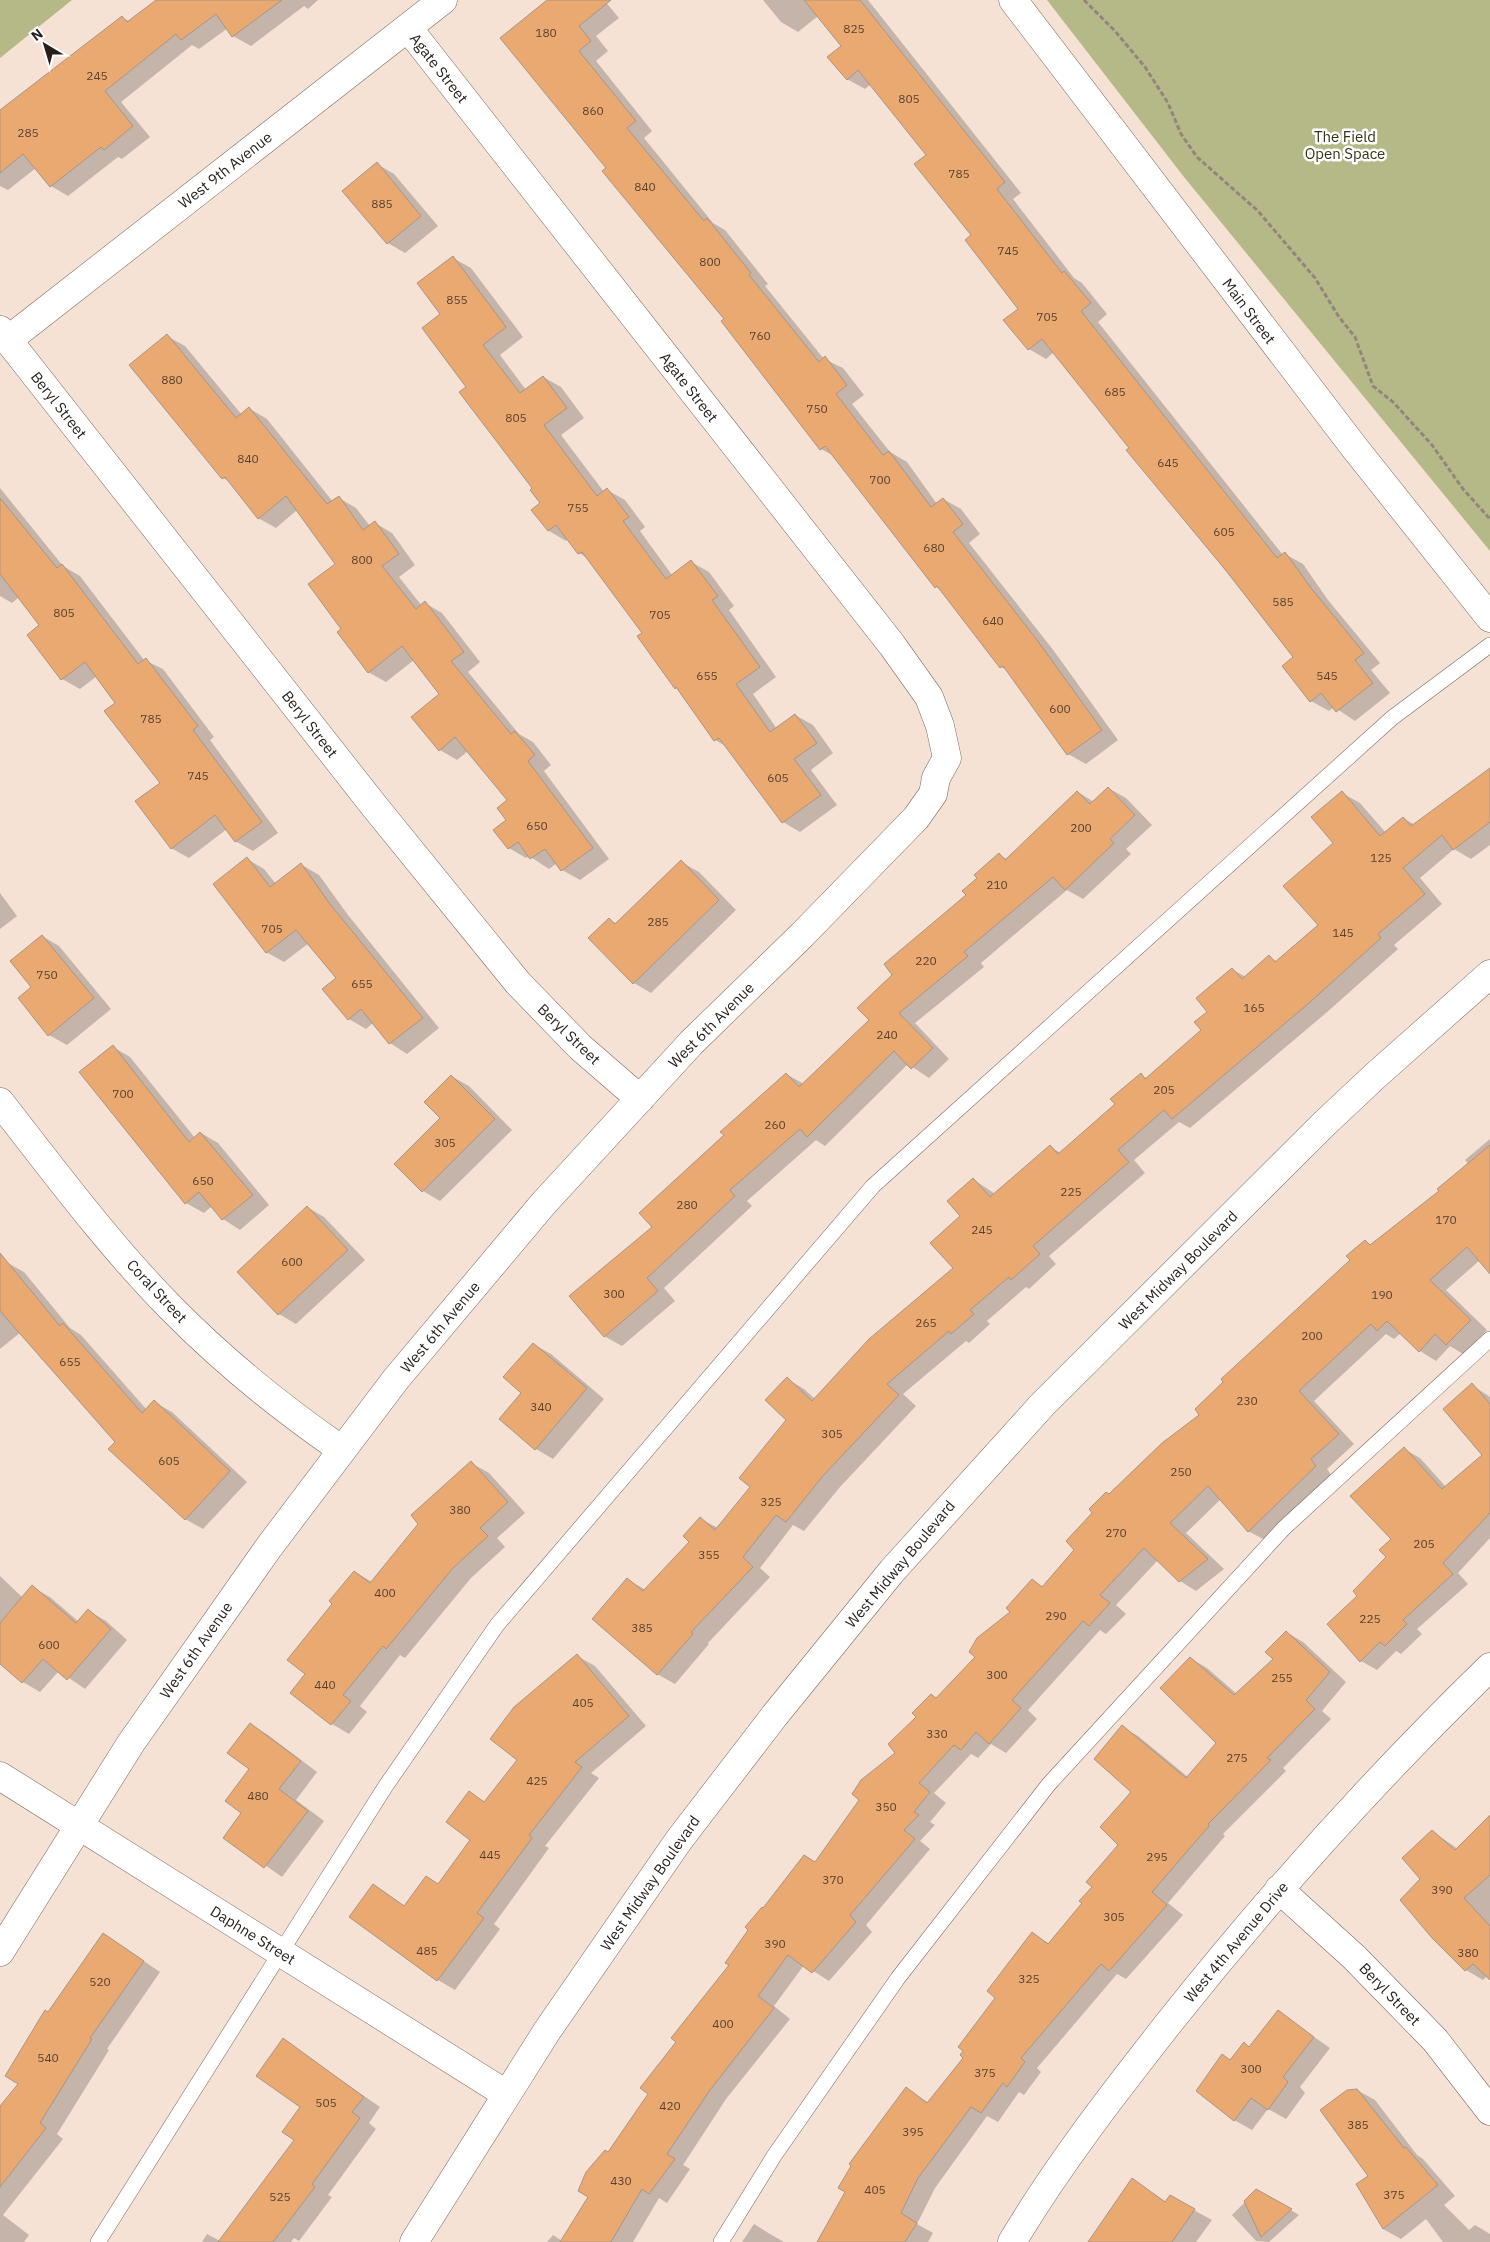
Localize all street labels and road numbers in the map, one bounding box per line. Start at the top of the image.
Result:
street label: Agate Street [406,29,472,107]
street label: West 9th Avenue [174,127,276,213]
street label: Main Street [1218,274,1280,348]
street label: Agate Street [656,348,722,426]
street label: Beryl Street [27,368,91,442]
street label: Beryl Street [278,687,342,761]
street label: West 6th Avenue [664,978,758,1072]
street label: Beryl Street [534,999,604,1069]
street label: West Midway Boulevard [1114,1206,1242,1334]
street label: Coral Street [123,1255,191,1327]
street label: West 6th Avenue [396,1277,484,1377]
street label: West Midway Boulevard [841,1496,959,1632]
street label: West 6th Avenue [156,1598,236,1702]
street label: West Midway Boulevard [596,1812,704,1954]
street label: West 4th Avenue Drive [1180,1878,1292,2006]
street label: Daphne Street [207,1901,299,1969]
street label: Beryl Street [1355,1959,1425,2029]

